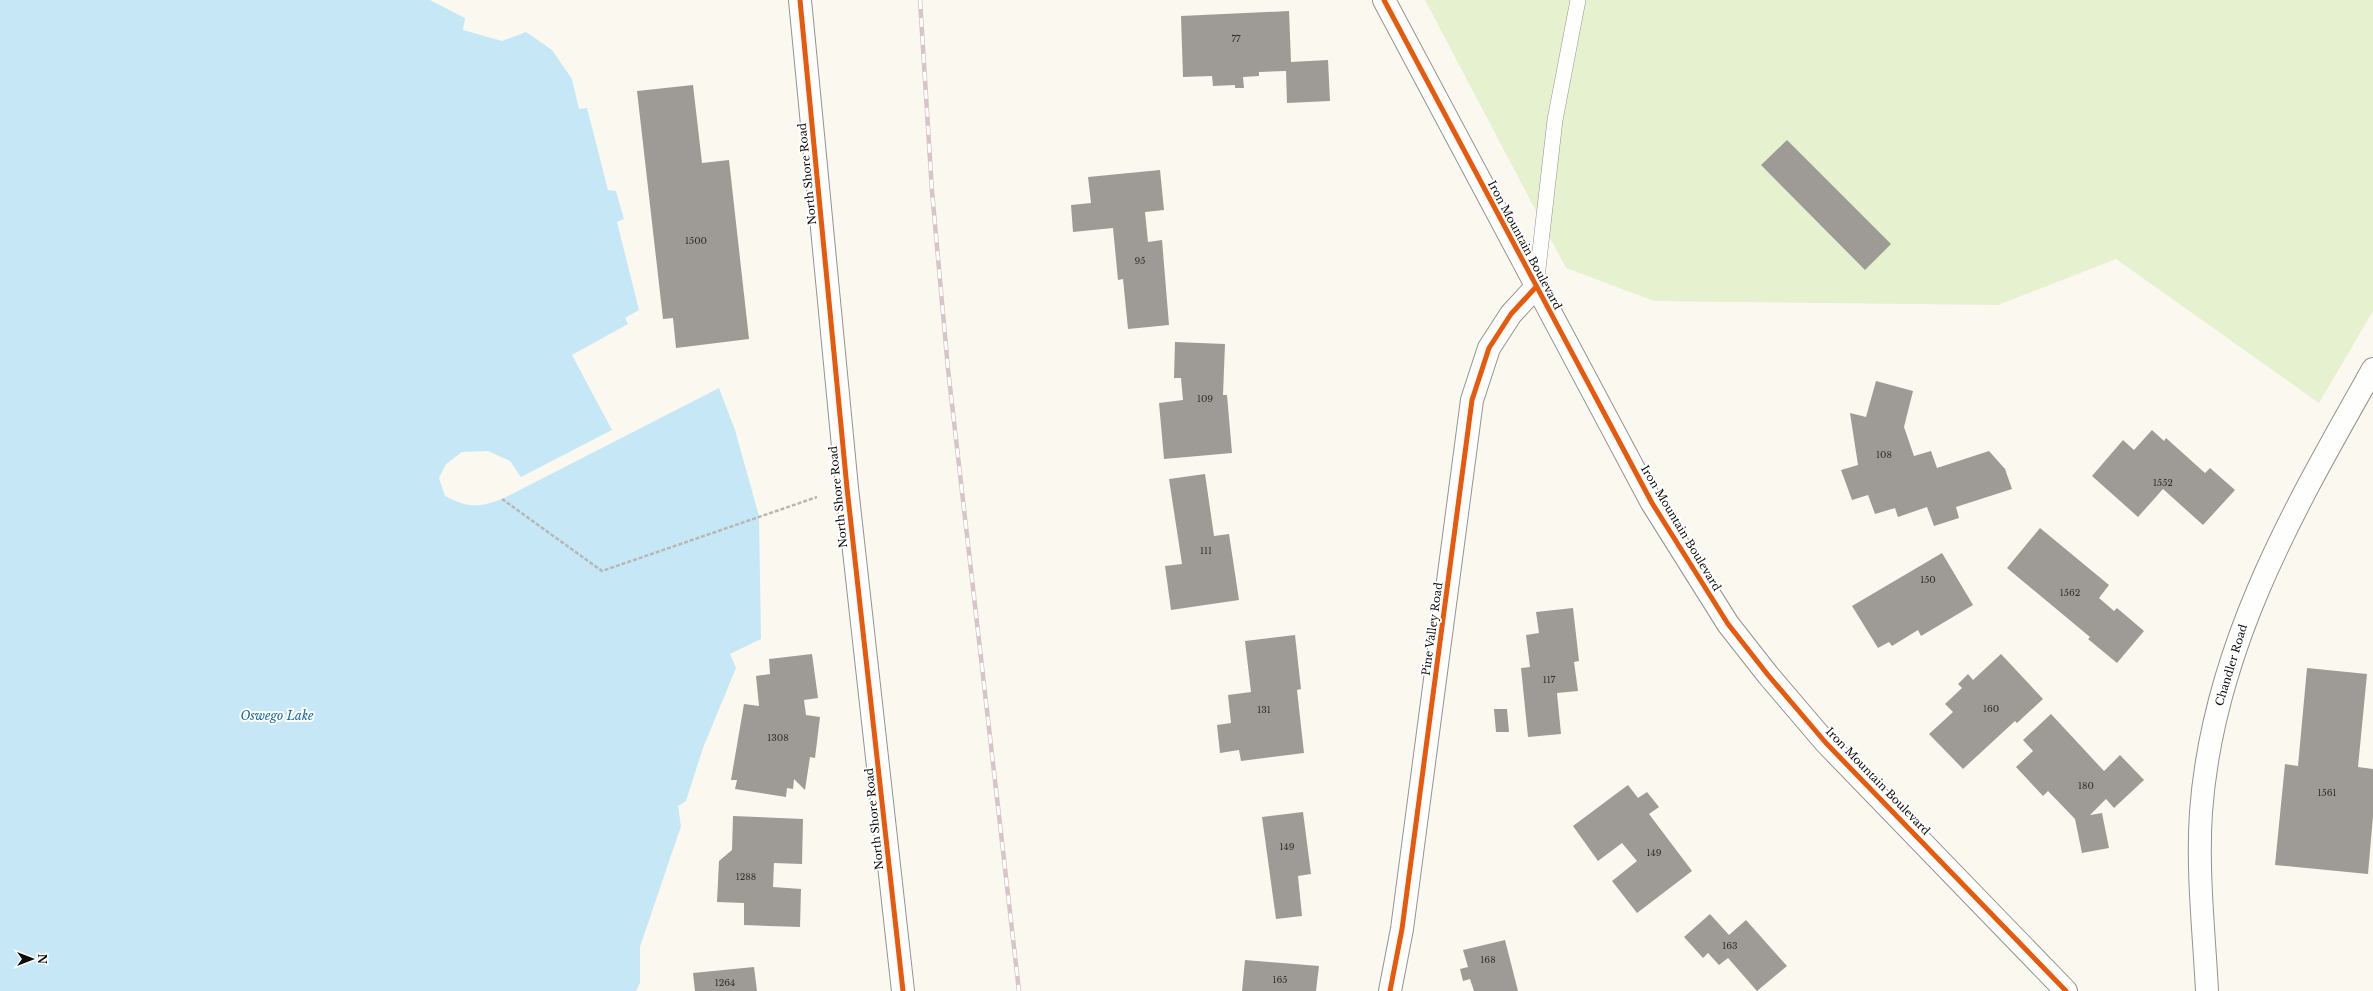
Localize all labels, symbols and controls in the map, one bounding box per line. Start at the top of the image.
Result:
house number: 77 [1231,33,1241,44]
street label: North Shore Road [795,122,819,226]
street label: Iron Mountain Boulevard [1485,178,1565,312]
house number: 1500 [685,235,707,246]
house number: 95 [1135,255,1145,266]
house number: 109 [1197,393,1213,404]
street label: North Shore Road [826,445,850,549]
house number: 108 [1876,449,1892,460]
street label: Iron Mountain Boulevard [1638,463,1724,594]
house number: 1552 [2153,477,2173,488]
house number: 111 [1200,545,1212,556]
house number: 150 [1920,574,1936,585]
street label: Pine Valley Road [1419,581,1446,677]
house number: 1562 [2060,587,2080,598]
street label: Chandler Road [2212,622,2250,708]
house number: 117 [1543,674,1556,685]
house number: 160 [1983,703,1999,714]
house number: 131 [1257,704,1271,715]
water label: Oswego Lake [240,708,314,723]
street label: Iron Mountain Boulevard [1823,724,1934,838]
house number: 1308 [767,732,789,743]
street label: North Shore Road [862,767,886,871]
house number: 180 [2078,780,2094,791]
house number: 1561 [2318,787,2336,798]
house number: 149 [1279,841,1295,852]
house number: 149 [1646,847,1662,858]
house number: 1288 [736,871,756,882]
north arrow [12,939,52,979]
house number: 163 [1722,940,1738,951]
text: N [35,954,49,965]
house number: 168 [1480,954,1496,965]
house number: 165 [1273,974,1287,985]
house number: 1264 [715,977,735,988]

